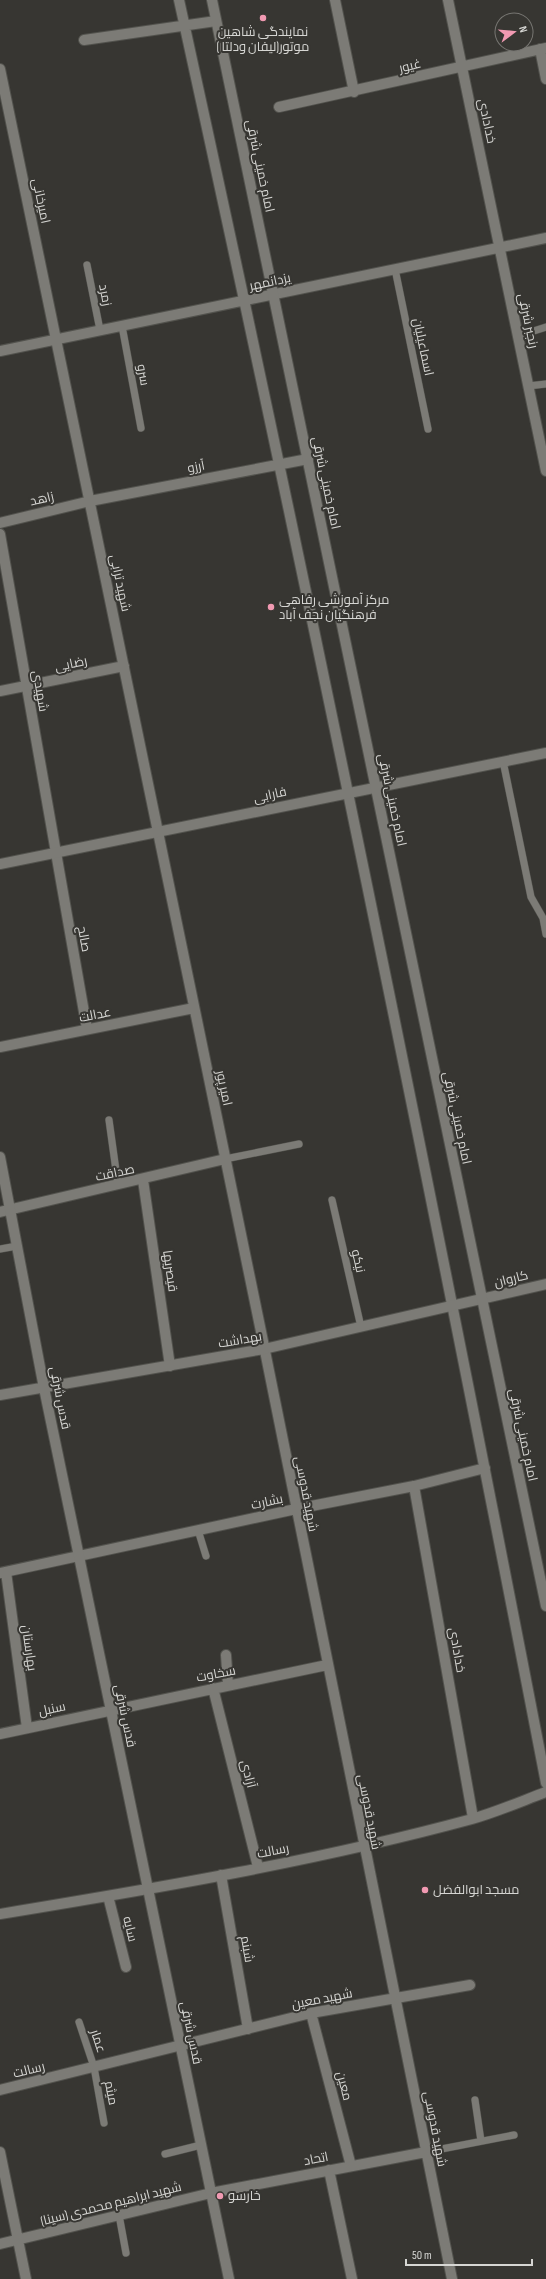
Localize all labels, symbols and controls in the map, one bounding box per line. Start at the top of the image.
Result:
north arrow [494,12,534,52]
marker: نمایندگی شاهین موتور(لیفان ودلتا ) [258,13,268,23]
place label: نمایندگی شاهین موتور(لیفان ودلتا ) [217,24,309,55]
text: N [516,25,530,34]
street label: غیور [396,56,423,77]
street label: خدادادی [474,97,500,145]
street label: امام خمینی شرقی [241,118,278,214]
street label: امیرخانی [28,177,54,225]
street label: یزدانمهر [247,270,293,294]
street label: زمرد [95,283,115,307]
street label: رنجبر شرقی [514,292,542,350]
street label: اسماعیلیان [409,317,437,377]
street label: سرو [133,363,153,387]
street label: امام خمینی شرقی [307,435,344,531]
street label: آرزو [186,457,207,477]
street label: زاهد [28,488,56,510]
street label: شهید ترابی [106,553,134,613]
place label: مرکز آموزشی رفاهی فرهنگیان نجف آباد [279,592,389,623]
marker: مرکز آموزشی رفاهی فرهنگیان نجف آباد [266,602,276,612]
street label: رضایی [53,653,89,675]
street label: شهیدی [28,669,52,713]
street label: امام خمینی شرقی [373,752,410,848]
street label: فارابی [252,784,288,806]
street label: صالح [74,925,94,953]
street label: عدالت [78,1004,112,1026]
street label: امیر پور [211,1068,236,1108]
street label: امام خمینی شرقی [438,1070,475,1166]
street label: صداقت [94,1161,136,1185]
street label: نیکو [348,1248,368,1274]
street label: قیصریها [159,1249,181,1293]
street label: کاروان [492,1267,530,1291]
street label: بهداشت [217,1328,263,1352]
street label: قدس شرقی [46,1365,74,1431]
street label: امام خمینی شرقی [504,1387,541,1483]
street label: شهید قدوسی [291,1455,321,1533]
street label: بشارت [250,1491,284,1513]
street label: بهارستان [18,1624,40,1672]
street label: خدادادی [445,1626,469,1674]
street label: سخاوت [195,1662,237,1686]
street label: قدس شرقی [111,1683,139,1749]
street label: سنبل [37,1698,67,1720]
street label: آزادی [237,1758,259,1790]
street label: شهید قدوسی [354,1773,384,1851]
street label: رسالت [256,1840,290,1862]
place label: مسجد ابوالفضل [433,1882,519,1898]
marker: مسجد ابوالفضل [420,1885,430,1895]
street label: سایه [119,1915,141,1943]
street label: شبنم [236,1934,257,1964]
street label: شهید معین [290,1985,354,2013]
street label: قدس شرقی [177,2000,205,2066]
street label: عمار [86,2026,109,2055]
street label: رسالت [11,2058,47,2082]
street label: معین [332,2070,356,2102]
street label: میثم [100,2079,121,2107]
street label: شهید قدوسی [420,2090,450,2168]
street label: اتحاد [302,2149,330,2169]
street label: شهید ابراهیم محمدی (سینا) [39,2179,183,2230]
place label: خارسو [228,2188,261,2204]
marker: خارسو [215,2191,225,2201]
scale bar [406,2241,532,2267]
text: 50 m [412,2248,432,2263]

